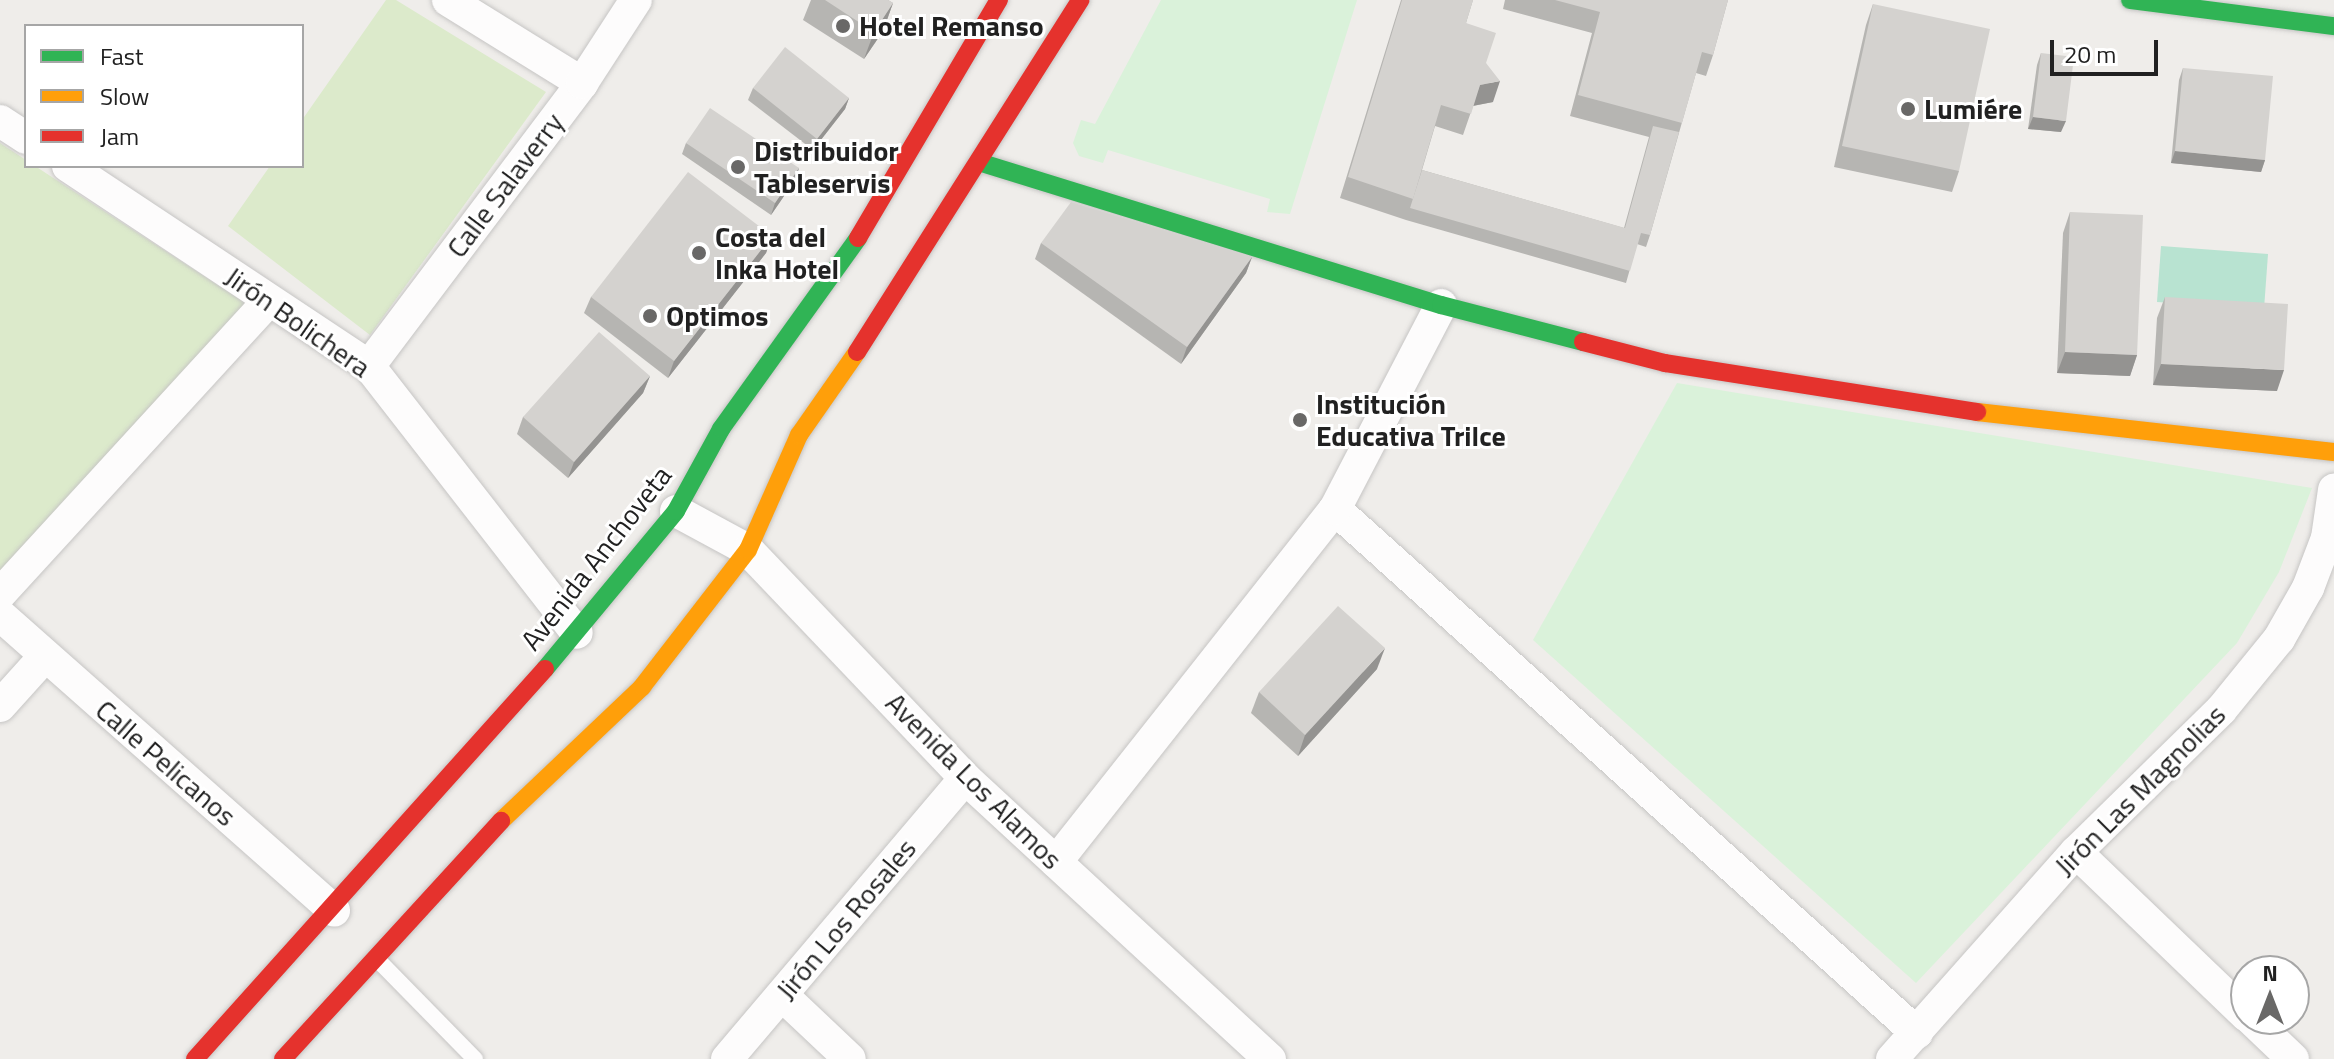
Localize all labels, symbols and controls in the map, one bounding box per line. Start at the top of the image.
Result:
place label: Hotel Remanso [859,9,1044,43]
marker: Hotel Remanso [834,17,852,35]
legend [24,24,304,168]
scale bar [2054,24,2162,74]
text: 20 m [2064,36,2116,72]
text: Fast [100,38,143,74]
text: Slow [100,78,149,114]
place label: Lumiére [1924,92,2022,126]
marker: Lumiére [1899,100,1917,118]
street label: Calle Salaverry [440,106,570,264]
text: Jam [100,118,139,154]
place label: Distribuidor Tableservis [754,134,899,200]
marker: Distribuidor Tableservis [729,158,747,176]
place label: Costa del Inka Hotel [715,220,839,286]
marker: Costa del Inka Hotel [690,244,708,262]
street label: Jirón Bolichera [219,260,377,384]
place label: Optimos [666,299,769,333]
marker: Optimos [641,307,659,325]
place label: Institución Educativa Trilce [1316,387,1506,453]
marker: Institución Educativa Trilce [1291,411,1309,429]
street label: Avenida Anchoveta [514,459,678,657]
street label: Avenida Los Alamos [879,686,1069,876]
street label: Calle Pelicanos [89,693,243,833]
street label: Jirón Las Magnolias [2048,698,2232,882]
street label: Jirón Los Rosales [769,832,923,1006]
north arrow [2230,955,2310,1035]
text: N [2262,956,2278,990]

